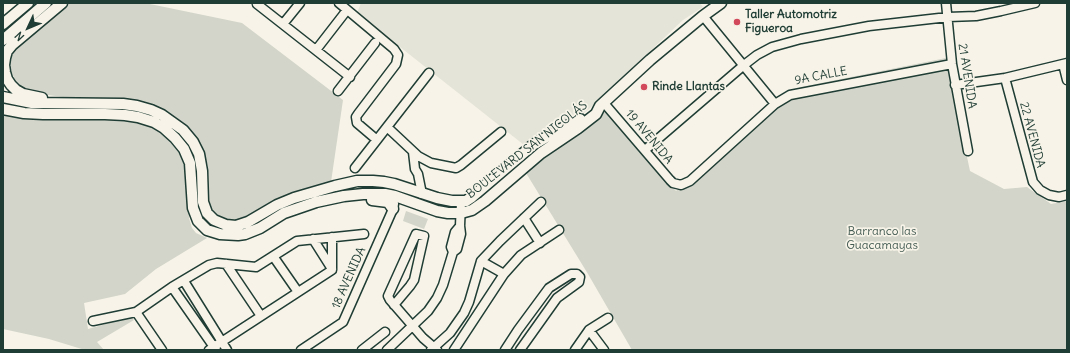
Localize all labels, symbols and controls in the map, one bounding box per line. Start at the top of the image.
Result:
north arrow [8,8,48,48]
place label: Taller Automotriz Figueroa [745,8,837,36]
marker: Taller Automotriz Figueroa [732,17,742,27]
text: N [12,29,27,44]
street label: 21 AVENIDA [955,42,979,110]
street label: 9A CALLE [794,64,848,88]
place label: Rinde Llantas [652,80,725,94]
marker: Rinde Llantas [639,82,649,92]
street label: BOULEVARD SAN NICOLÁS [464,98,590,202]
street label: 22 AVENIDA [1016,100,1048,170]
street label: 19 AVENIDA [622,107,676,167]
park label: Barranco las Guacamayas [846,225,918,253]
street label: 18 AVENIDA [329,245,369,311]

